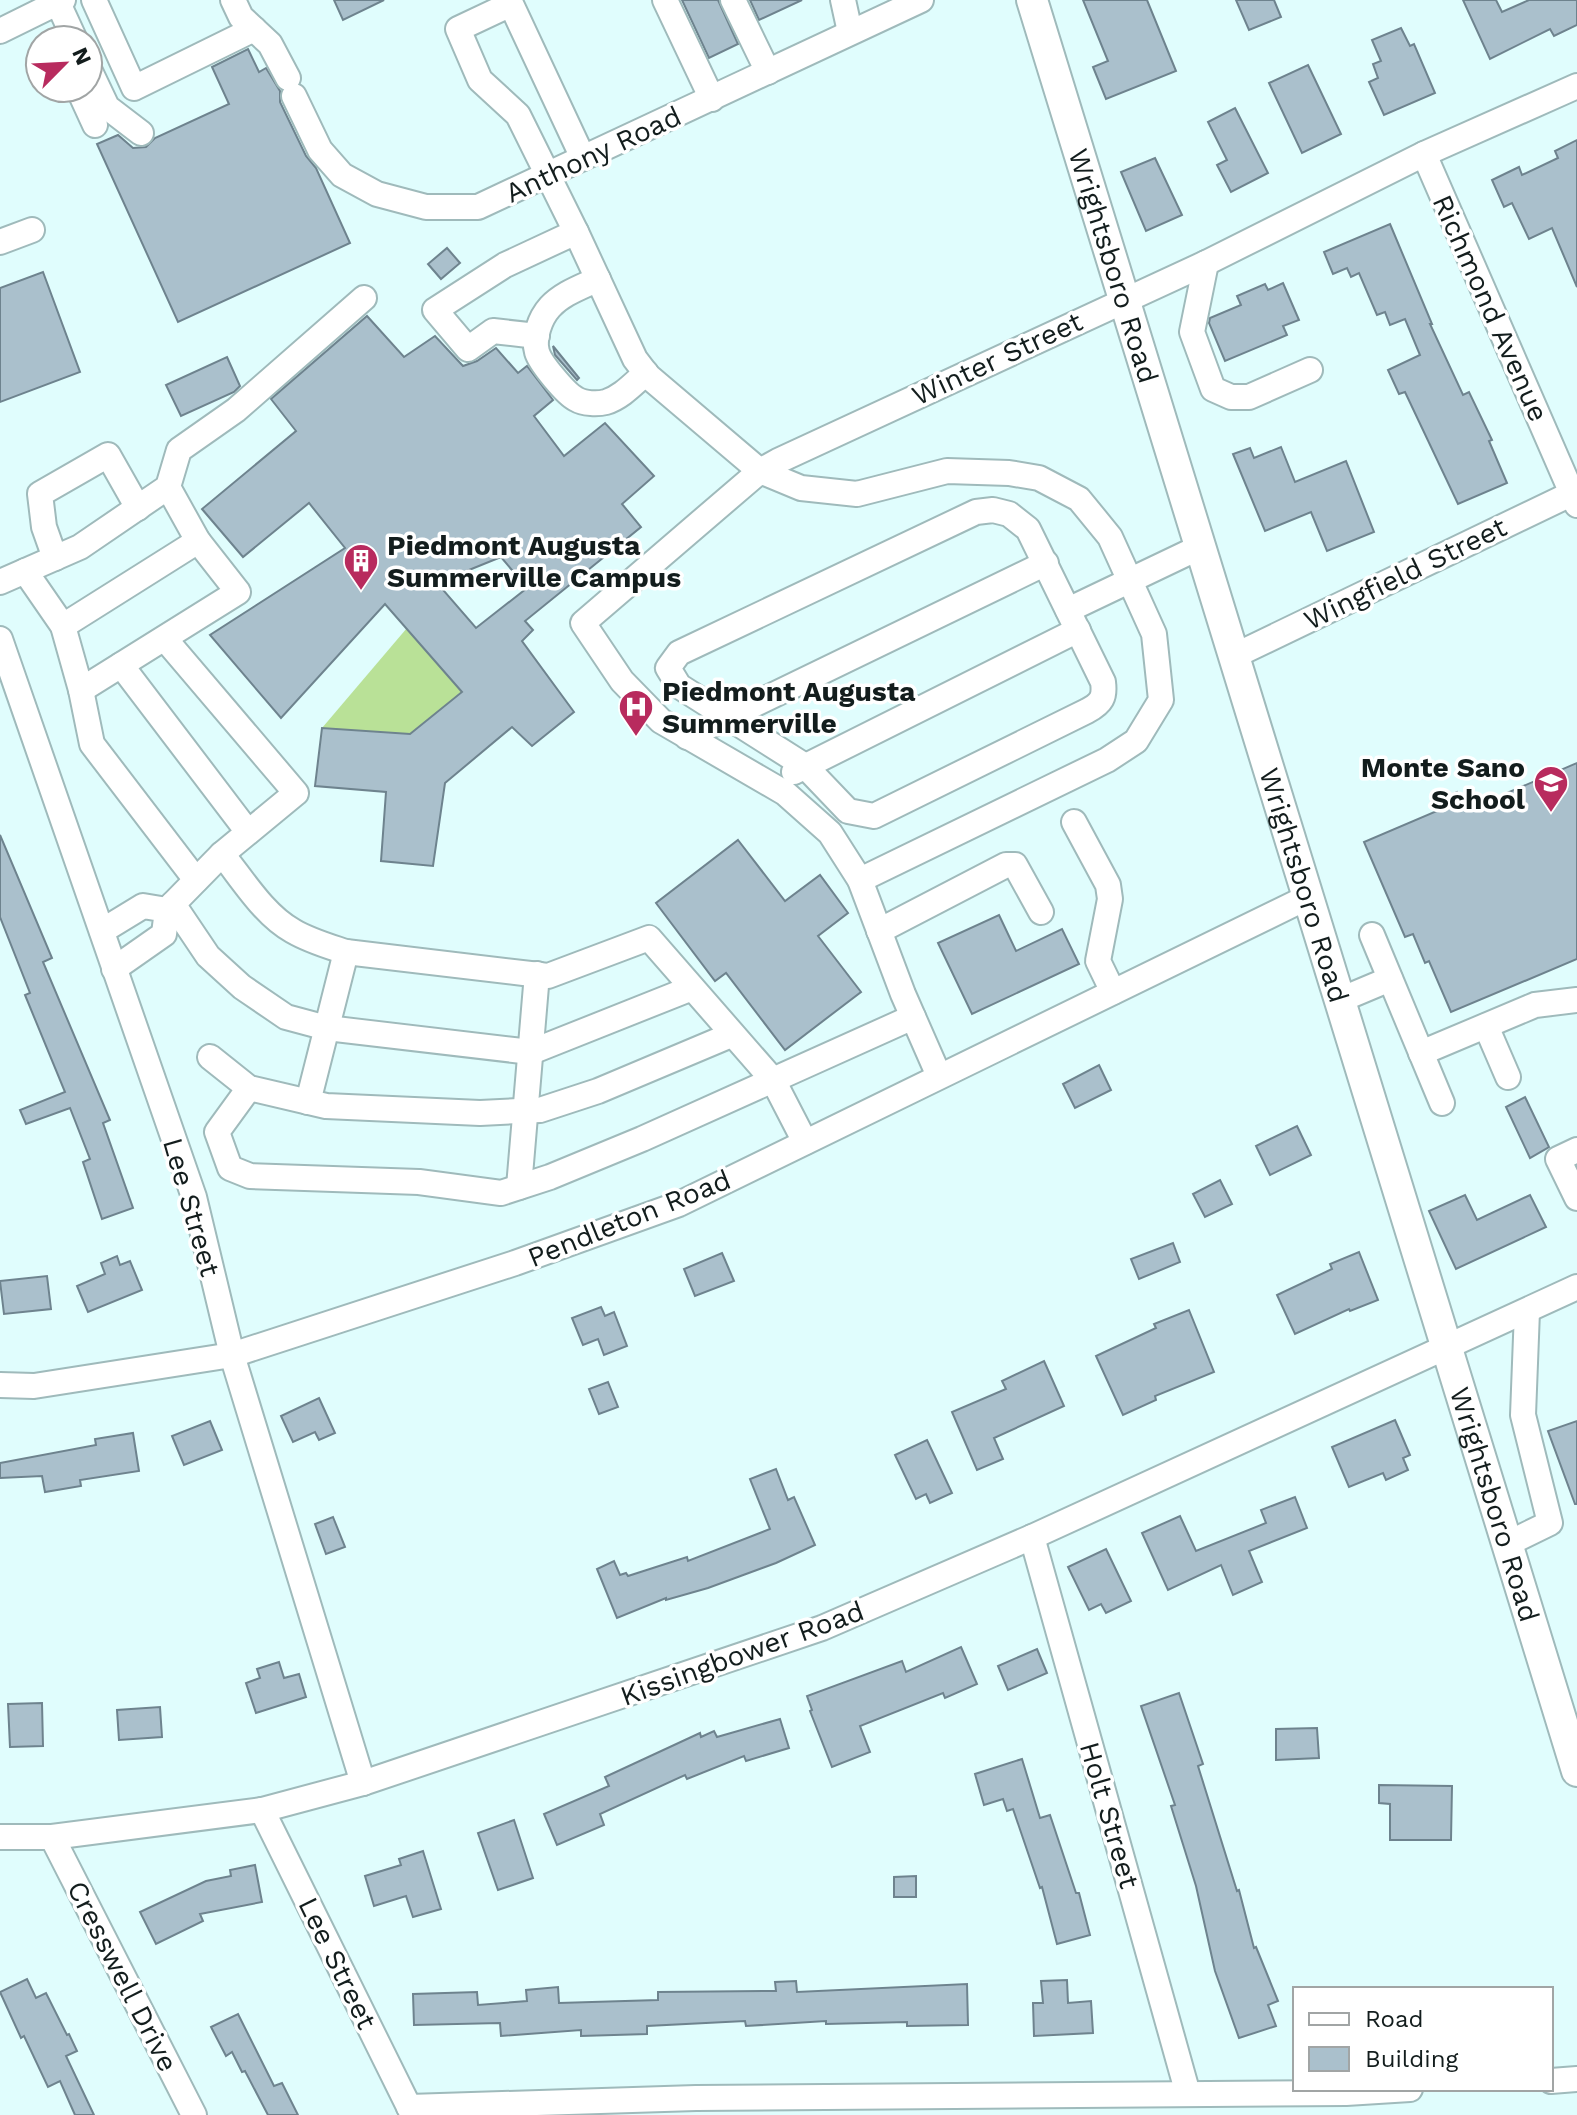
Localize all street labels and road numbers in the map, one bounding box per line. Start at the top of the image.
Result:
street label: Anthony Road [500,99,686,210]
street label: Wrightsboro Road [1062,144,1165,387]
street label: Richmond Avenue [1426,190,1555,427]
street label: Winter Street [907,305,1088,412]
street label: Wingfield Street [1299,510,1512,637]
street label: Wrightsboro Road [1252,764,1356,1007]
street label: Lee Street [156,1134,227,1280]
street label: Pendleton Road [523,1163,735,1274]
street label: Wrightsboro Road [1443,1383,1546,1626]
street label: Kissingbower Road [616,1594,868,1713]
street label: Holt Street [1073,1738,1146,1892]
street label: Cresswell Drive [60,1875,185,2077]
street label: Lee Street [291,1892,384,2035]

